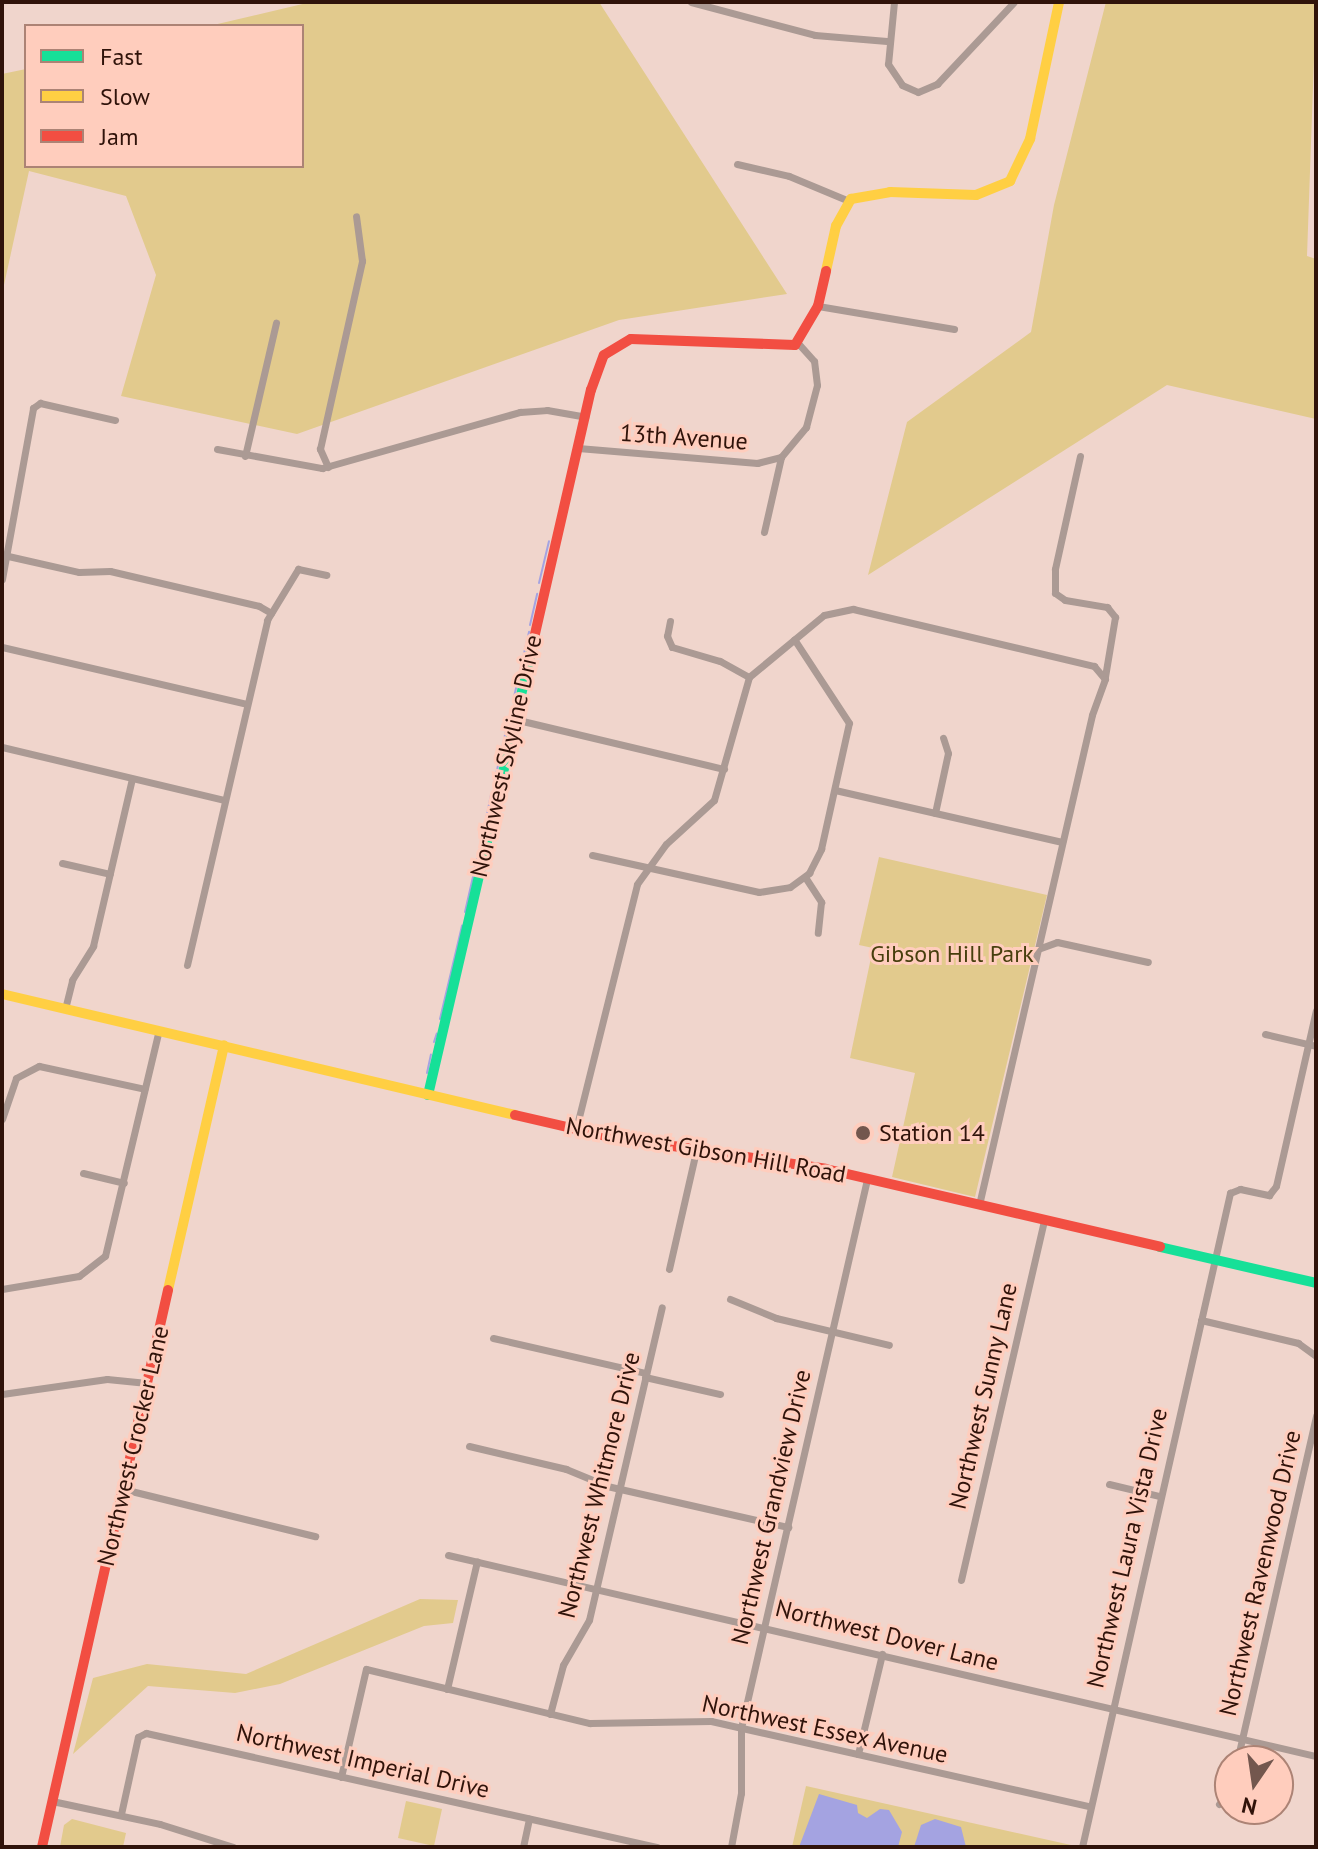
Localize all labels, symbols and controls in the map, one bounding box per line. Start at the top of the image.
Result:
legend [24,24,304,168]
text: Fast [100,41,143,72]
text: Slow [100,81,150,112]
text: Jam [100,121,138,152]
street label: 13th Avenue [619,418,749,456]
street label: Northwest Skyline Drive [464,632,548,880]
park label: Gibson Hill Park [870,940,1034,968]
street label: Northwest Gibson Hill Road [564,1111,848,1189]
place label: Station 14 [879,1119,985,1147]
marker: Station 14 [854,1124,872,1142]
street label: Northwest Sunny Lane [943,1280,1023,1512]
street label: Northwest Crocker Lane [91,1323,175,1569]
street label: Northwest Whitmore Drive [552,1349,646,1621]
street label: Northwest Grandview Drive [725,1366,817,1648]
street label: Northwest Laura Vista Drive [1081,1405,1173,1691]
street label: Northwest Ravenwood Drive [1213,1427,1307,1719]
street label: Northwest Dover Lane [772,1593,1002,1677]
street label: Northwest Essex Avenue [699,1689,951,1769]
street label: Northwest Imperial Drive [234,1718,492,1804]
north arrow [1214,1745,1294,1825]
text: N [1239,1791,1259,1822]

